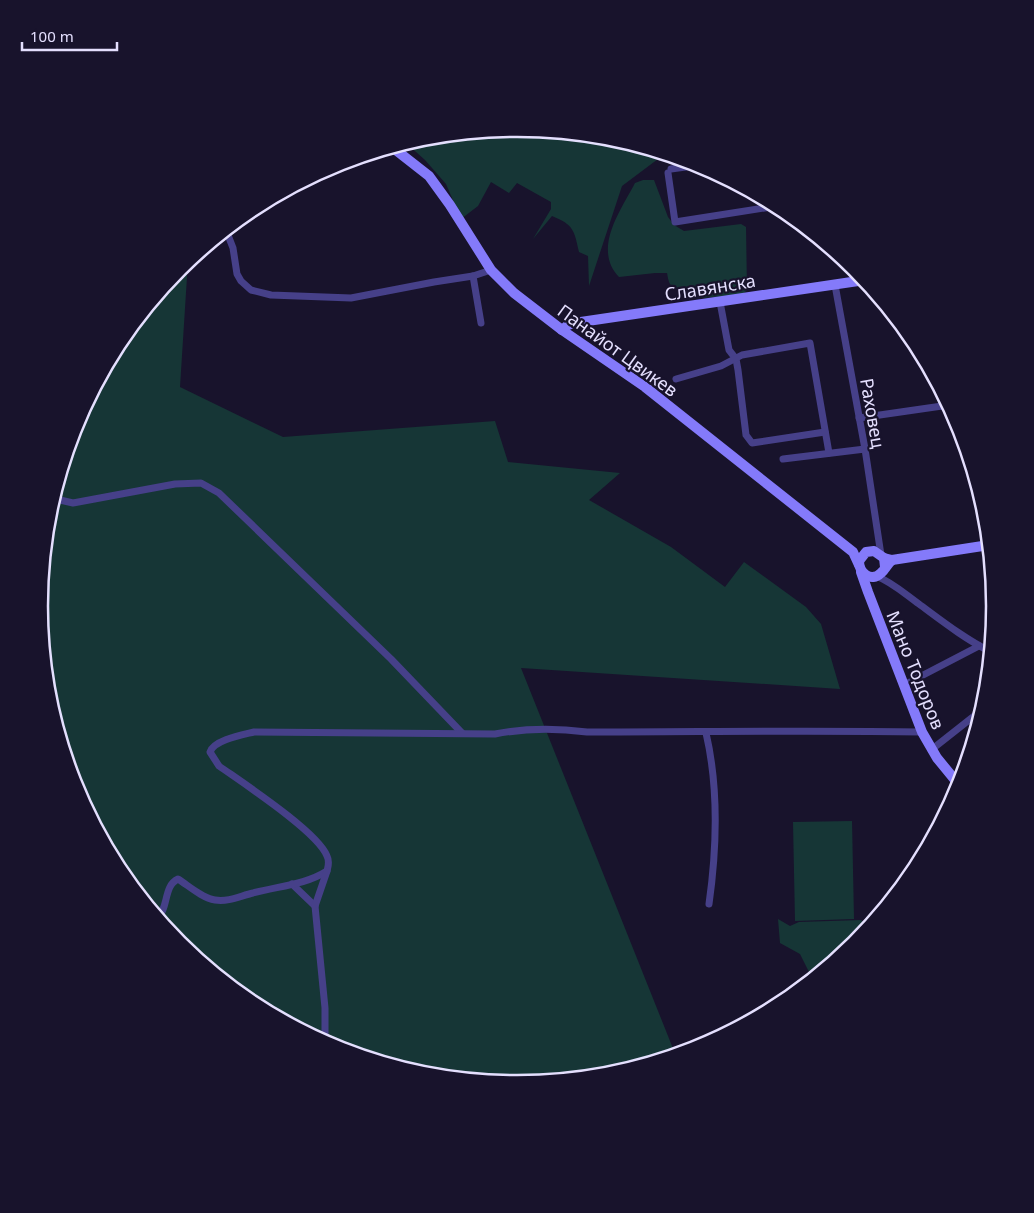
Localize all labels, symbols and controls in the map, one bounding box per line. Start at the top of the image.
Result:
scale bar [22,20,118,52]
text: 100 m [30,26,74,46]
street label: Славянска [663,268,757,306]
street label: Панайот Цвикев [553,298,683,402]
street label: Раховец [855,376,891,450]
street label: Мано Тодоров [881,607,951,733]

